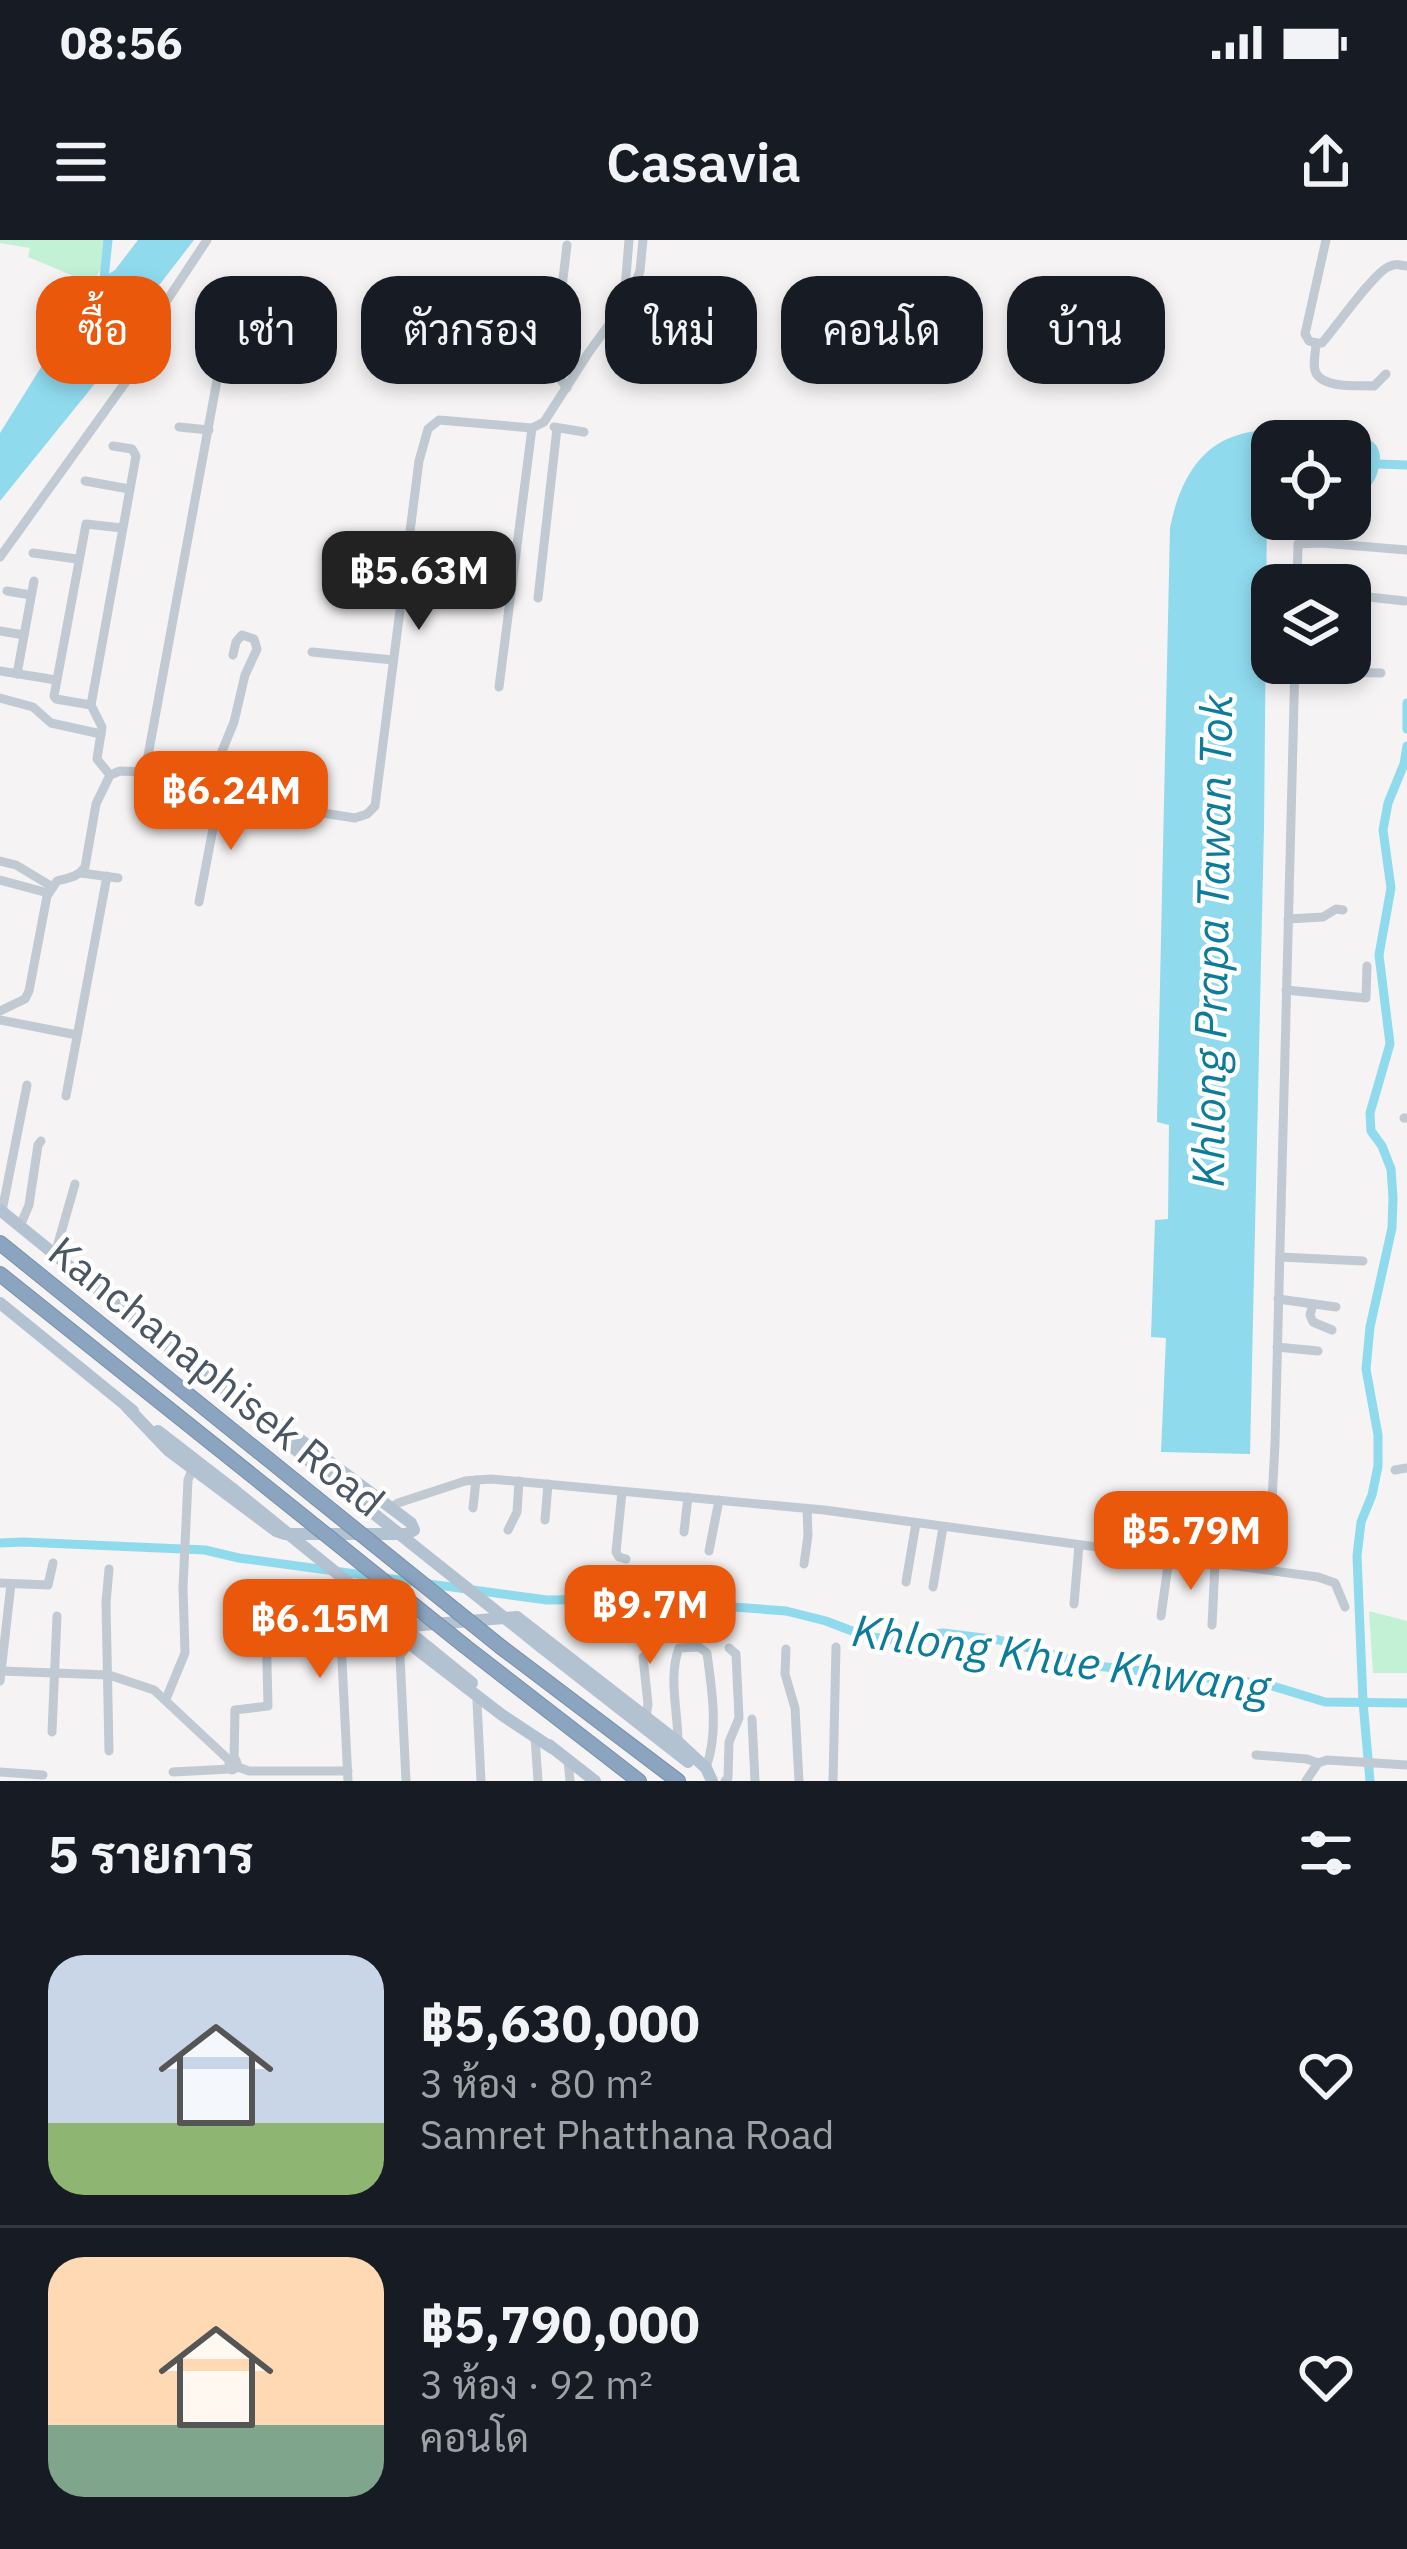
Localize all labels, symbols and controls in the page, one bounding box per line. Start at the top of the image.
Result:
text: 08:56 [60,13,183,71]
text: Casavia [606,127,801,197]
icon: menu [48,129,114,195]
icon: share [1293,129,1359,195]
chip: ซื้อ [36,276,171,384]
chip: เช่า [195,276,337,384]
chip: ตัวกรอง [361,276,581,384]
chip: ใหม่ [605,276,757,384]
chip: คอนโด [781,276,983,384]
chip: บ้าน [1007,276,1165,384]
map controls [1251,420,1371,684]
button: locate [1251,420,1371,540]
pin: ฿5.63M [321,531,517,633]
text: ฿5.63M [349,544,489,595]
button: layers [1251,564,1371,684]
water label: Khlong Prapa Tawan Tok [1178,694,1244,1188]
pin: ฿6.24M [133,751,329,853]
text: ฿6.24M [161,764,301,815]
street label: Kanchanaphisek Road [38,1223,396,1529]
pin: ฿5.79M [1093,1491,1289,1593]
text: ฿5.79M [1121,1504,1261,1555]
pin: ฿9.7M [566,1565,734,1667]
text: ฿9.7M [592,1578,708,1629]
pin: ฿6.15M [222,1579,418,1681]
text: ฿6.15M [250,1592,390,1643]
water label: Khlong Khue Khwang [849,1600,1275,1716]
icon: filters [1293,1820,1359,1886]
text: 5 รายการ [48,1821,254,1887]
text: ฿5,630,000 [420,1990,700,2056]
icon: home [144,2003,288,2147]
icon: heart [1293,2042,1359,2108]
text: 3 ห้อง · 80 m² [420,2058,653,2109]
text: Samret Phatthana Road [420,2109,834,2160]
text: ฿5,790,000 [420,2291,700,2357]
icon: home [144,2305,288,2449]
icon: heart [1293,2344,1359,2410]
text: 3 ห้อง · 92 m² [420,2359,653,2410]
text: คอนโด [420,2412,529,2463]

